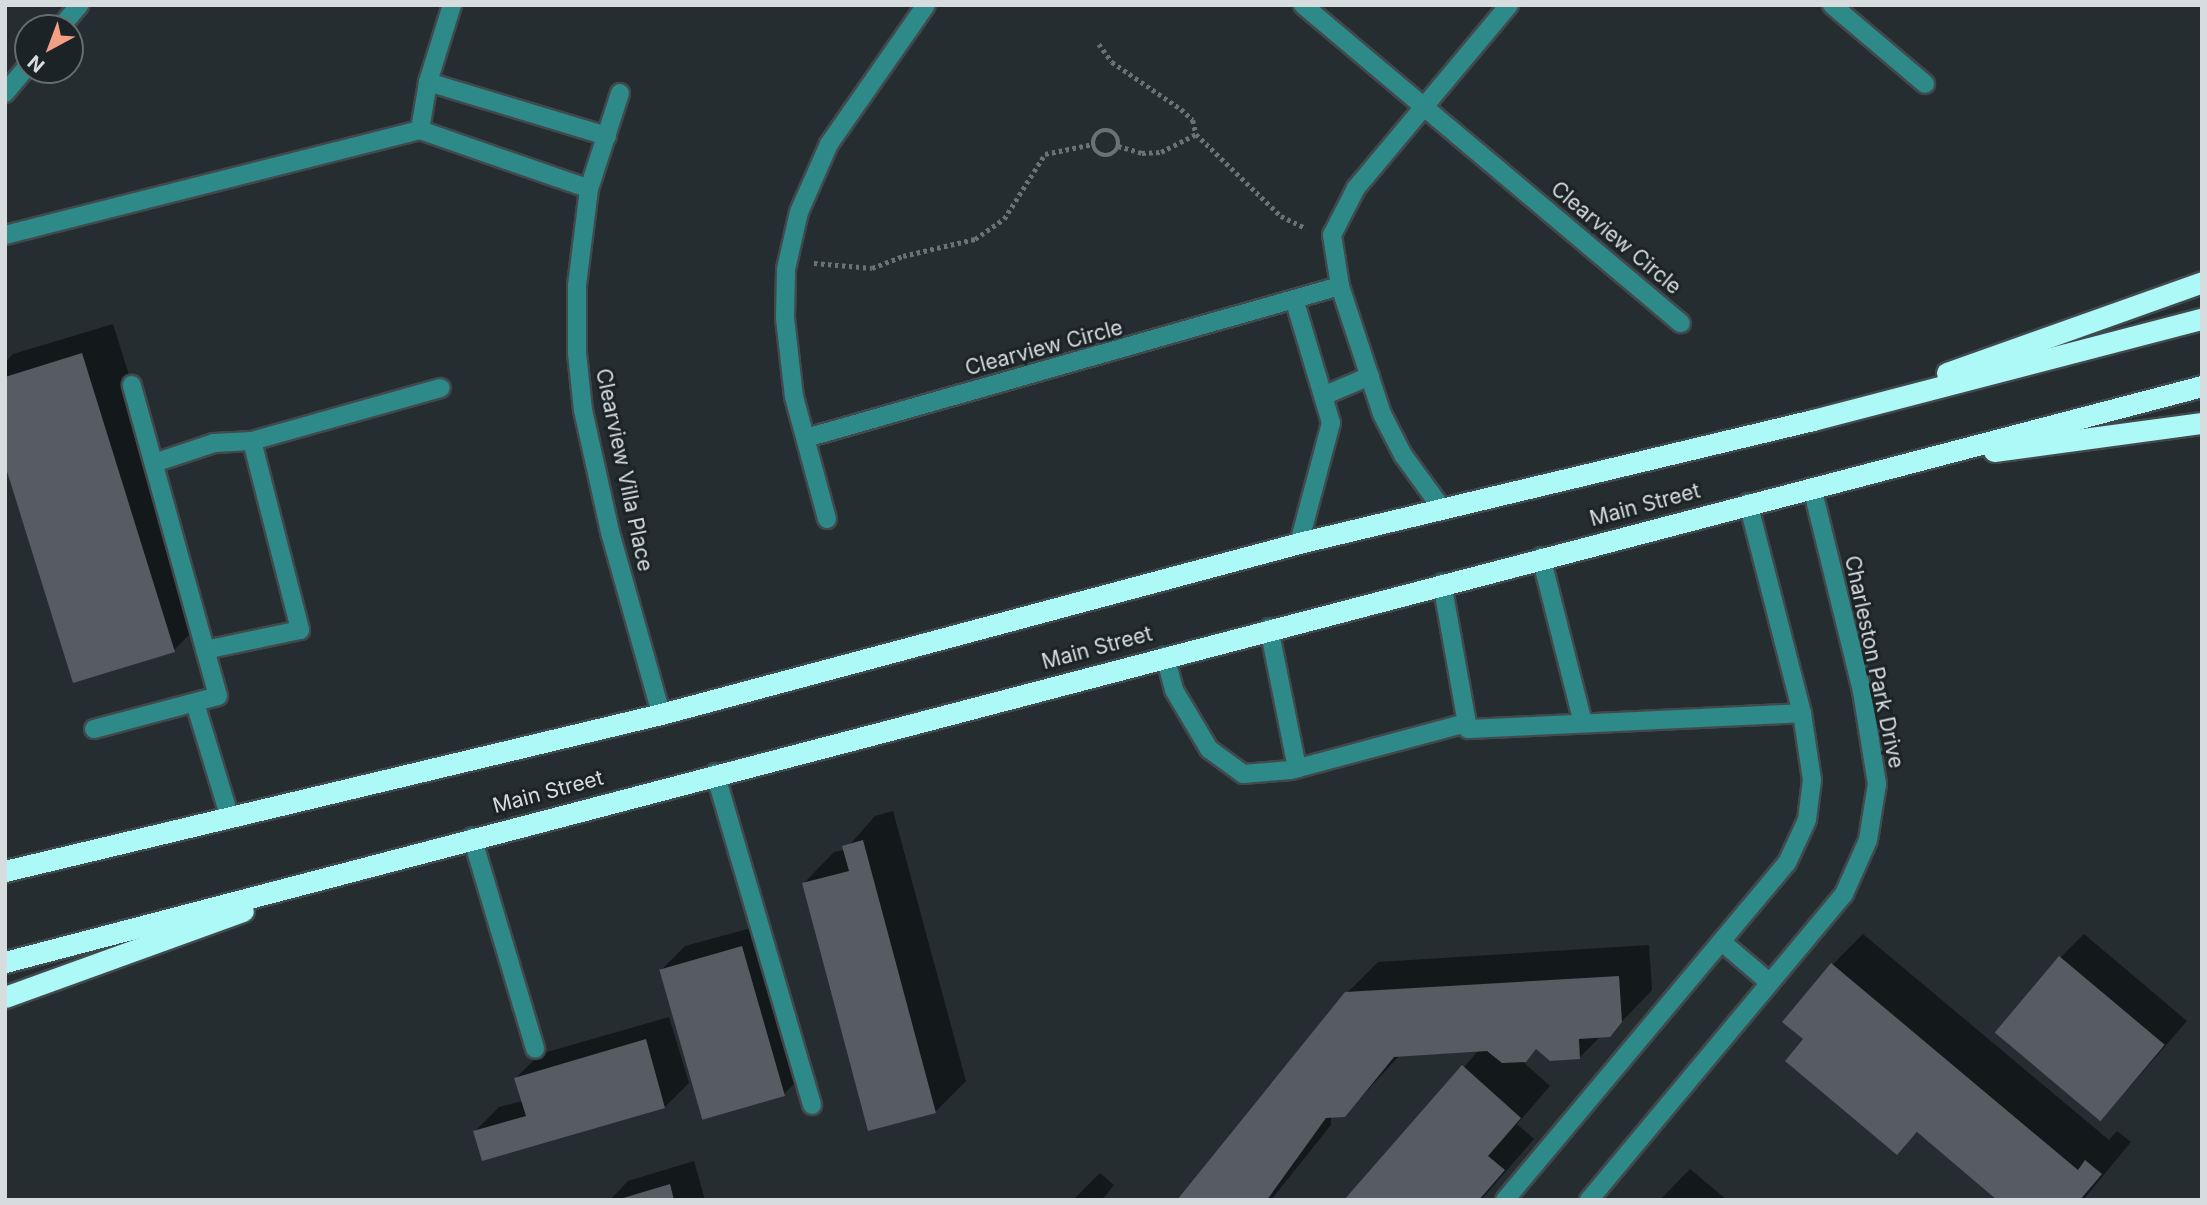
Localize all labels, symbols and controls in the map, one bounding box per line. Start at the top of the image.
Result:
north arrow [14,14,84,84]
text: N [23,50,49,77]
street label: Clearview Circle [1546,176,1686,300]
street label: Clearview Circle [962,315,1126,381]
street label: Clearview Villa Place [590,366,658,574]
street label: Main Street [1587,478,1703,532]
street label: Charleston Park Drive [1839,553,1909,771]
street label: Main Street [1039,621,1155,675]
street label: Main Street [490,765,606,819]

